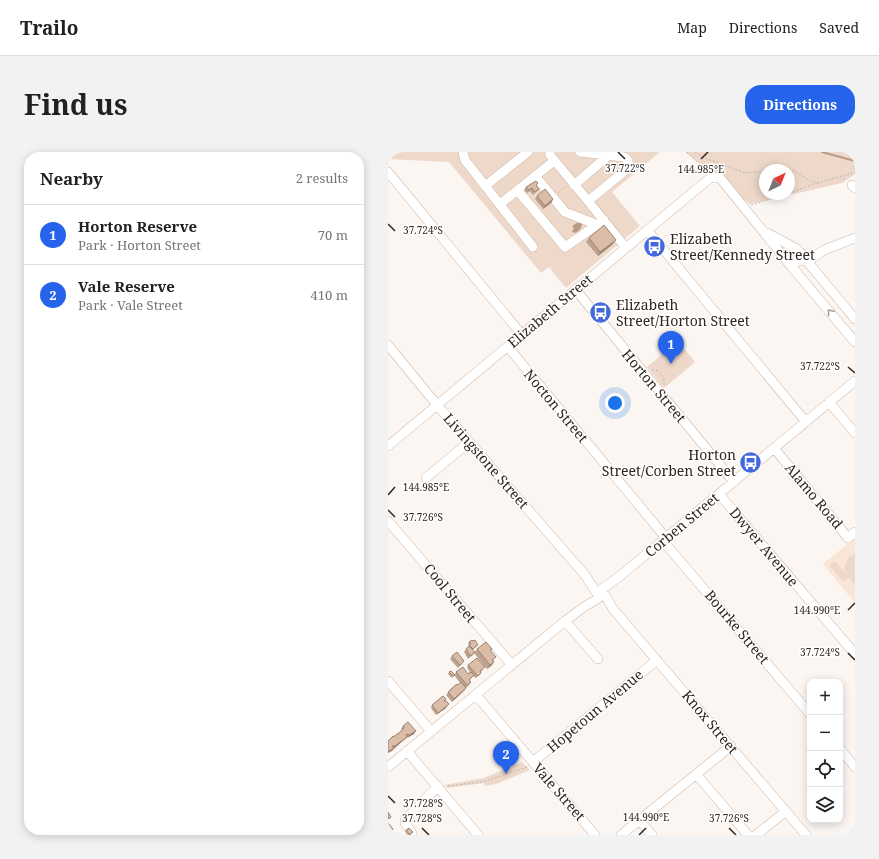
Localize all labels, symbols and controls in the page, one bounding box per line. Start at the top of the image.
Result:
text: Trailo [20,15,78,41]
text: Map [677,18,707,37]
text: Directions [729,18,797,37]
text: Saved [819,18,859,37]
text: Find us [24,85,128,123]
button: Directions [745,85,855,124]
text: 37.722°S [605,161,645,175]
text: 144.985°E [678,162,724,176]
north arrow [759,164,795,200]
text: Nearby [40,167,103,190]
text: 2 results [296,169,348,187]
text: Horton Reserve [78,216,197,236]
text: 37.724°S [403,223,443,237]
text: 1 [49,226,57,244]
text: 70 m [318,226,348,244]
place label: Elizabeth Street/Kennedy Street [670,229,815,264]
bus stop icon: Elizabeth Street/Kennedy Street [642,234,668,260]
text: Park · Horton Street [78,236,201,254]
street label: Elizabeth Street [503,269,596,352]
text: Vale Reserve [78,276,175,296]
text: 2 [49,286,57,304]
text: 410 m [311,286,348,304]
place label: Elizabeth Street/Horton Street [616,295,750,330]
text: Park · Vale Street [78,296,183,314]
bus stop icon: Elizabeth Street/Horton Street [587,300,613,326]
one-way arrow [827,309,834,317]
pin: 1 [658,331,684,364]
street label: Horton Street [618,345,691,427]
text: 37.722°S [800,359,840,373]
street label: Nocton Street [520,365,593,446]
your location [605,393,625,413]
street label: Livingstone Street [440,409,533,513]
place label: Horton Street/Corben Street [602,445,736,480]
bus stop icon: Horton Street/Corben Street [738,450,764,476]
street label: Alamo Road [781,459,848,533]
text: 144.985°E [403,480,449,494]
street label: Corben Street [641,488,723,561]
street label: Dwyer Avenue [726,503,803,590]
text: 37.726°S [403,510,443,524]
street label: Cool Street [420,559,481,626]
street label: Bourke Street [701,586,774,668]
text: 144.990°E [794,603,840,617]
text: 37.724°S [800,645,840,659]
street label: Hopetoun Avenue [543,665,647,756]
map controls [807,679,843,823]
button: + [807,679,843,715]
street label: Knox Street [678,686,743,758]
button: − [807,715,843,751]
pin: 2 [493,741,519,774]
button: locate [807,751,843,787]
street label: Vale Street [529,759,590,825]
button: layers [807,787,843,823]
text: 37.728°S [403,796,443,810]
text: 144.990°E [623,810,669,824]
text: 37.728°S [402,811,442,825]
text: 37.726°S [709,811,749,825]

